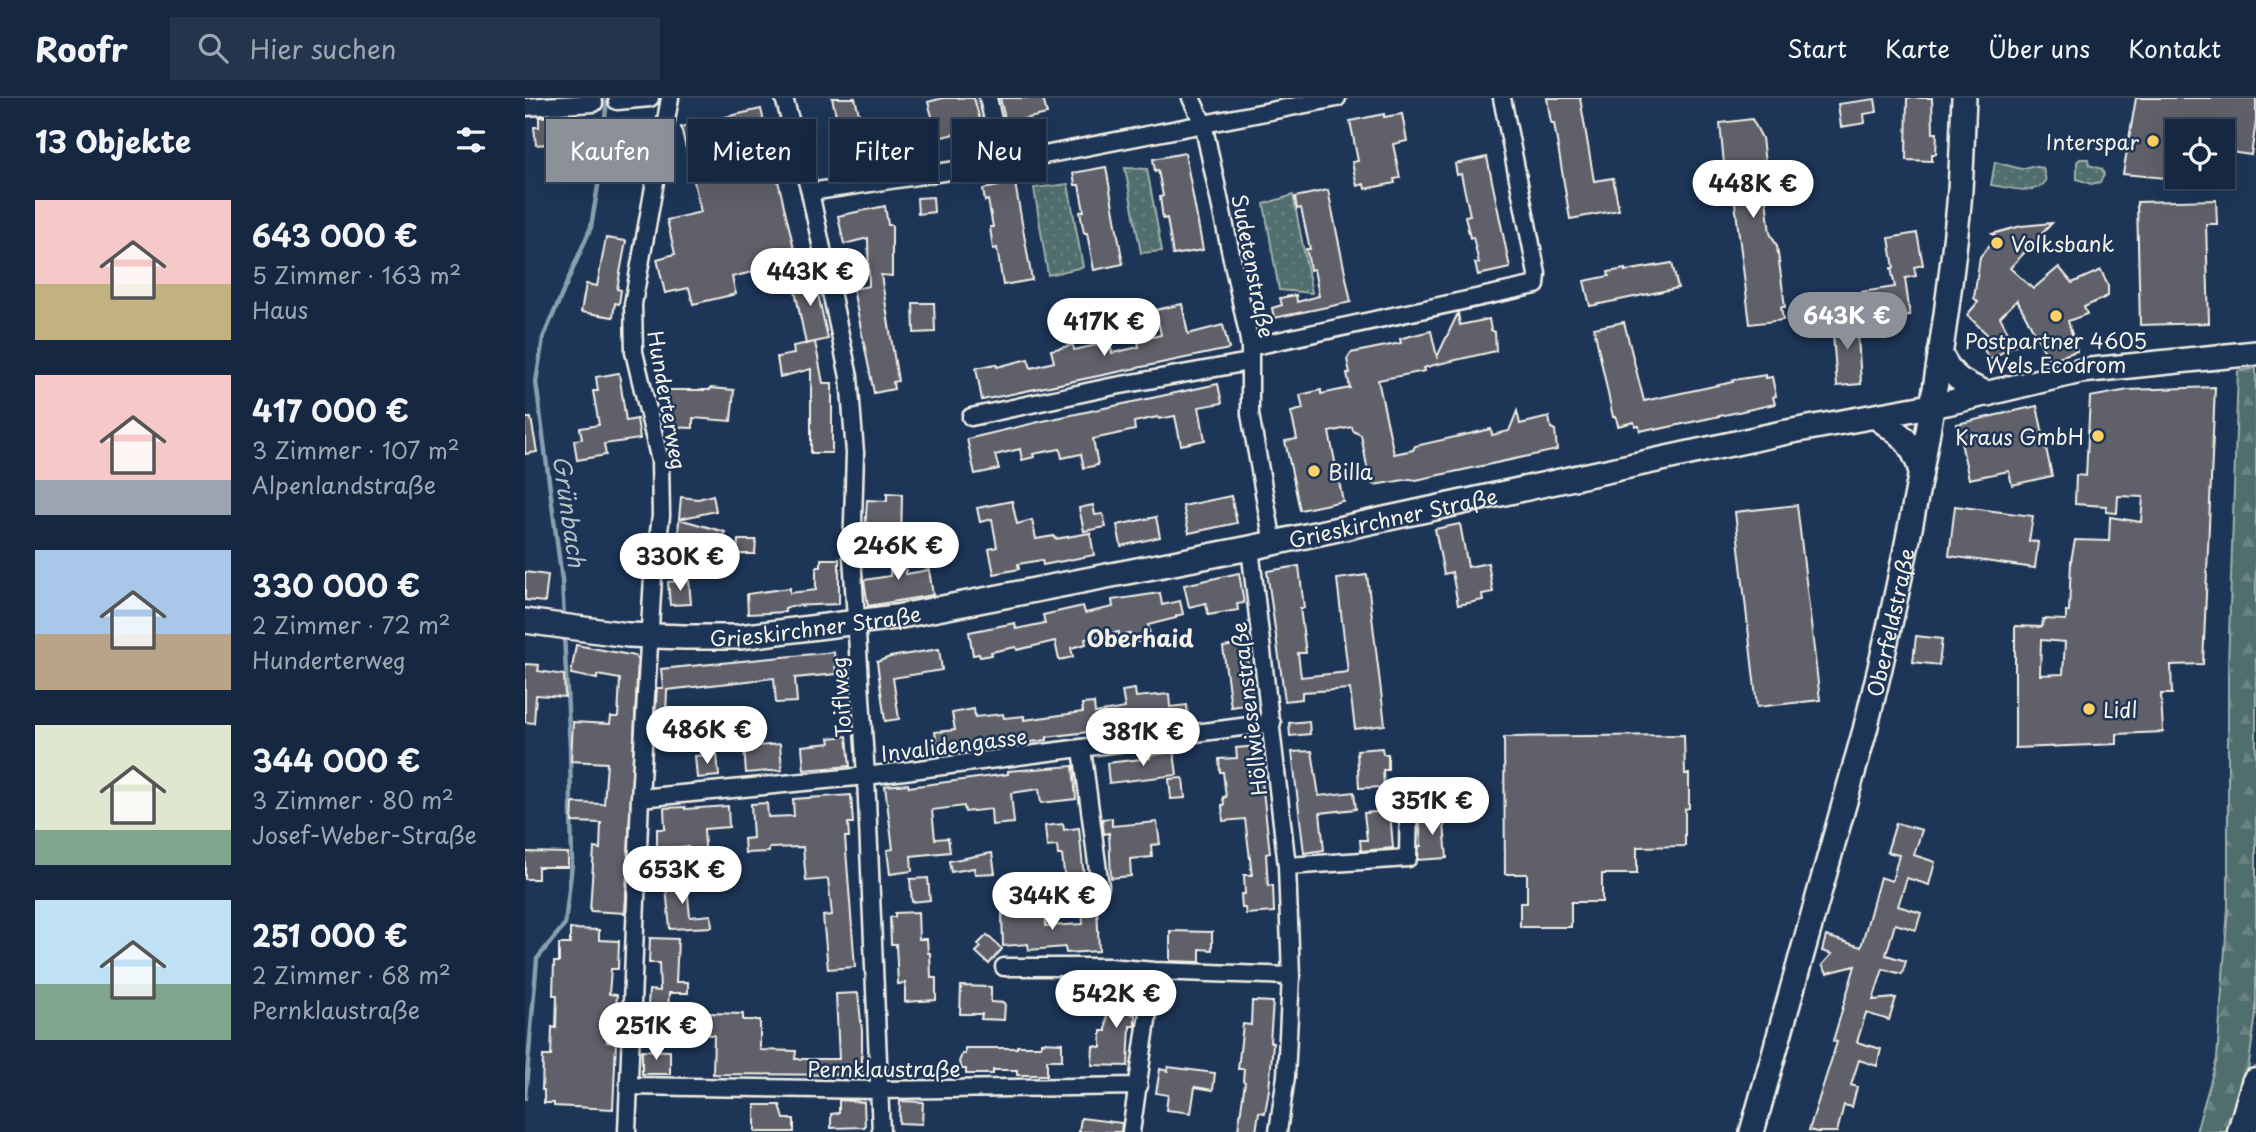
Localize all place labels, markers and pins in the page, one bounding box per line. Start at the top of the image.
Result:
place label: Interspar [2046,125,2139,157]
marker: Interspar [2145,133,2161,149]
pin: 448K € [1696,160,1810,220]
place label: Volksbank [2011,227,2114,259]
marker: Volksbank [1989,235,2005,251]
pin: 443K € [753,248,867,308]
pin: 643K € [1790,292,1904,352]
pin: 417K € [1047,299,1161,358]
marker: Postpartner 4605 Wels Ecodrom [2048,308,2064,324]
place label: Postpartner 4605 Wels Ecodrom [1965,324,2147,380]
place label: Kraus GmbH [1955,420,2084,452]
marker: Kraus GmbH [2090,428,2106,444]
place label: Billa [1328,455,1373,487]
marker: Billa [1306,463,1322,479]
pin: 246K € [841,522,955,582]
pin: 330K € [623,533,737,593]
place label: Lidl [2103,693,2138,725]
marker: Lidl [2081,701,2097,717]
pin: 486K € [650,706,764,766]
pin: 381K € [1086,708,1200,768]
pin: 351K € [1375,778,1489,837]
pin: 653K € [625,846,739,906]
pin: 344K € [995,872,1109,932]
pin: 542K € [1059,970,1173,1030]
pin: 251K € [599,1002,713,1062]

